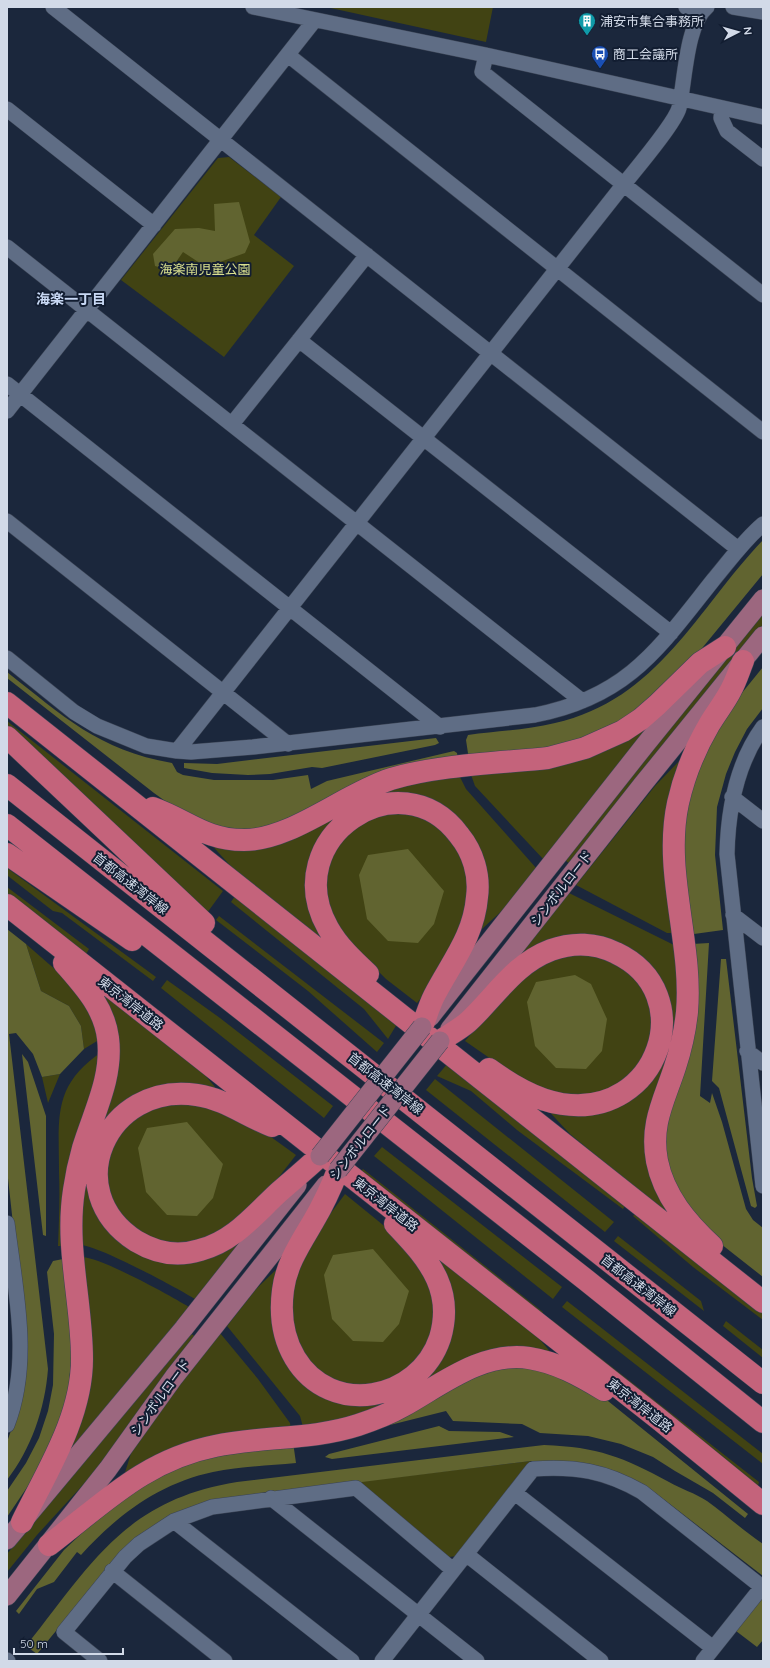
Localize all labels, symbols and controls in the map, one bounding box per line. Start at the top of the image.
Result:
building icon: 浦安市集合事務所 [577,11,597,36]
north arrow [718,12,758,52]
place label: 浦安市集合事務所 [600,13,704,29]
text: N [741,26,755,36]
bus stop icon: 商工会議所 [590,44,610,69]
place label: 商工会議所 [613,46,678,62]
park label: 海楽南児童公園 [159,261,251,277]
district label: 海楽一丁目 [36,290,106,308]
street label: シンボルロード [527,847,595,929]
street label: 首都高速湾岸線 [90,849,172,917]
street label: 東京湾岸道路 [95,973,167,1033]
street label: 首都高速湾岸線 [345,1049,427,1117]
street label: シンボルロード [326,1101,394,1183]
street label: 東京湾岸道路 [350,1174,422,1234]
street label: 首都高速湾岸線 [598,1251,680,1319]
street label: シンボルロード [127,1355,193,1439]
street label: 東京湾岸道路 [604,1375,676,1435]
scale bar [14,1630,123,1656]
text: 50 m [20,1636,48,1651]

